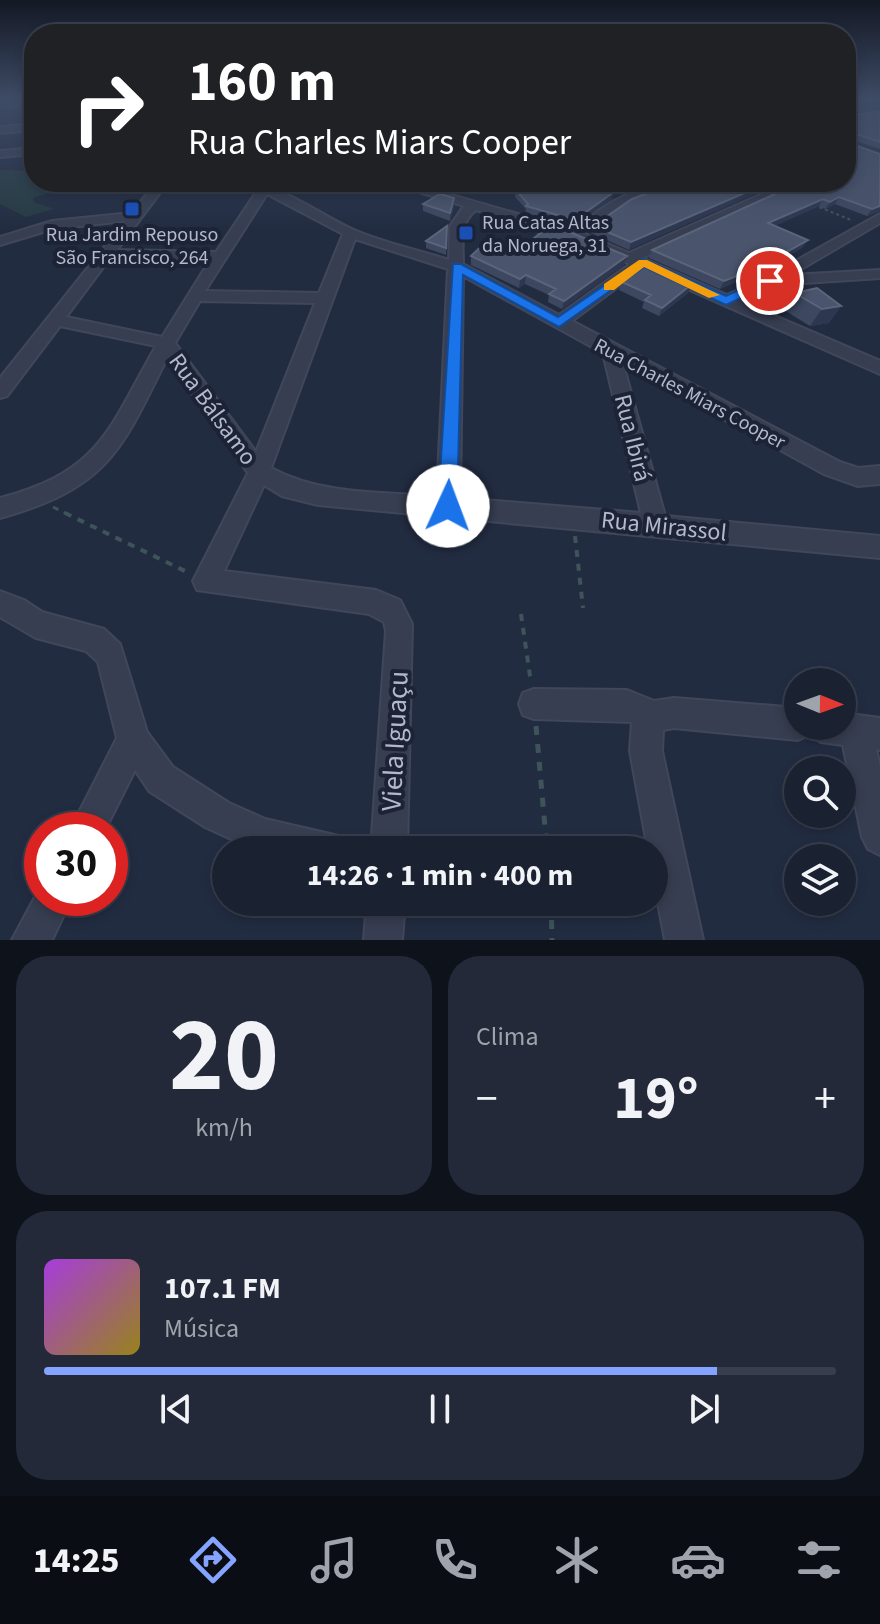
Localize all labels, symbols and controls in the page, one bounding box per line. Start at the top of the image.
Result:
text: 160 m [188,43,336,122]
icon: right [56,56,160,160]
text: Rua Charles Miars Cooper [188,117,571,168]
marker: Rua Jardim Repouso São Francisco, 264 [123,200,141,218]
place label: Rua Catas Altas da Noruega, 31 [482,209,609,260]
place label: Rua Jardim Repouso São Francisco, 264 [46,221,218,272]
marker: Rua Catas Altas da Noruega, 31 [457,224,475,242]
pin [736,247,804,315]
icon: arrive [748,259,792,303]
street label: Rua Charles Miars Cooper [589,332,790,456]
street label: Rua Bálsamo [160,346,265,473]
street label: Rua Ibirá [605,391,660,486]
position arrow [406,464,490,548]
street label: Rua Mirassol [599,503,728,550]
north arrow [784,668,856,740]
map controls [784,668,856,916]
street label: Viela Iguaçu [371,670,419,812]
button: search [784,756,856,828]
speed limit sign: 30 [24,812,128,916]
button: layers [784,844,856,916]
text: 14:26 · 1 min · 400 m [307,854,573,897]
text: 20 [169,983,279,1131]
text: Clima [476,1018,539,1055]
text: 19° [613,1057,699,1142]
text: − [476,1068,498,1131]
text: + [814,1068,836,1131]
text: km/h [195,1109,253,1146]
text: 107.1 FM [164,1267,281,1310]
text: Música [164,1310,239,1347]
icon: previous [154,1387,198,1431]
icon: pause [418,1387,462,1431]
icon: next [682,1387,726,1431]
icon: directions [185,1532,241,1588]
icon: music [306,1532,362,1588]
icon: phone [427,1532,483,1588]
icon: climate [549,1532,605,1588]
icon: car [670,1532,726,1588]
icon: filters [791,1532,847,1588]
text: 14:25 [33,1535,119,1586]

